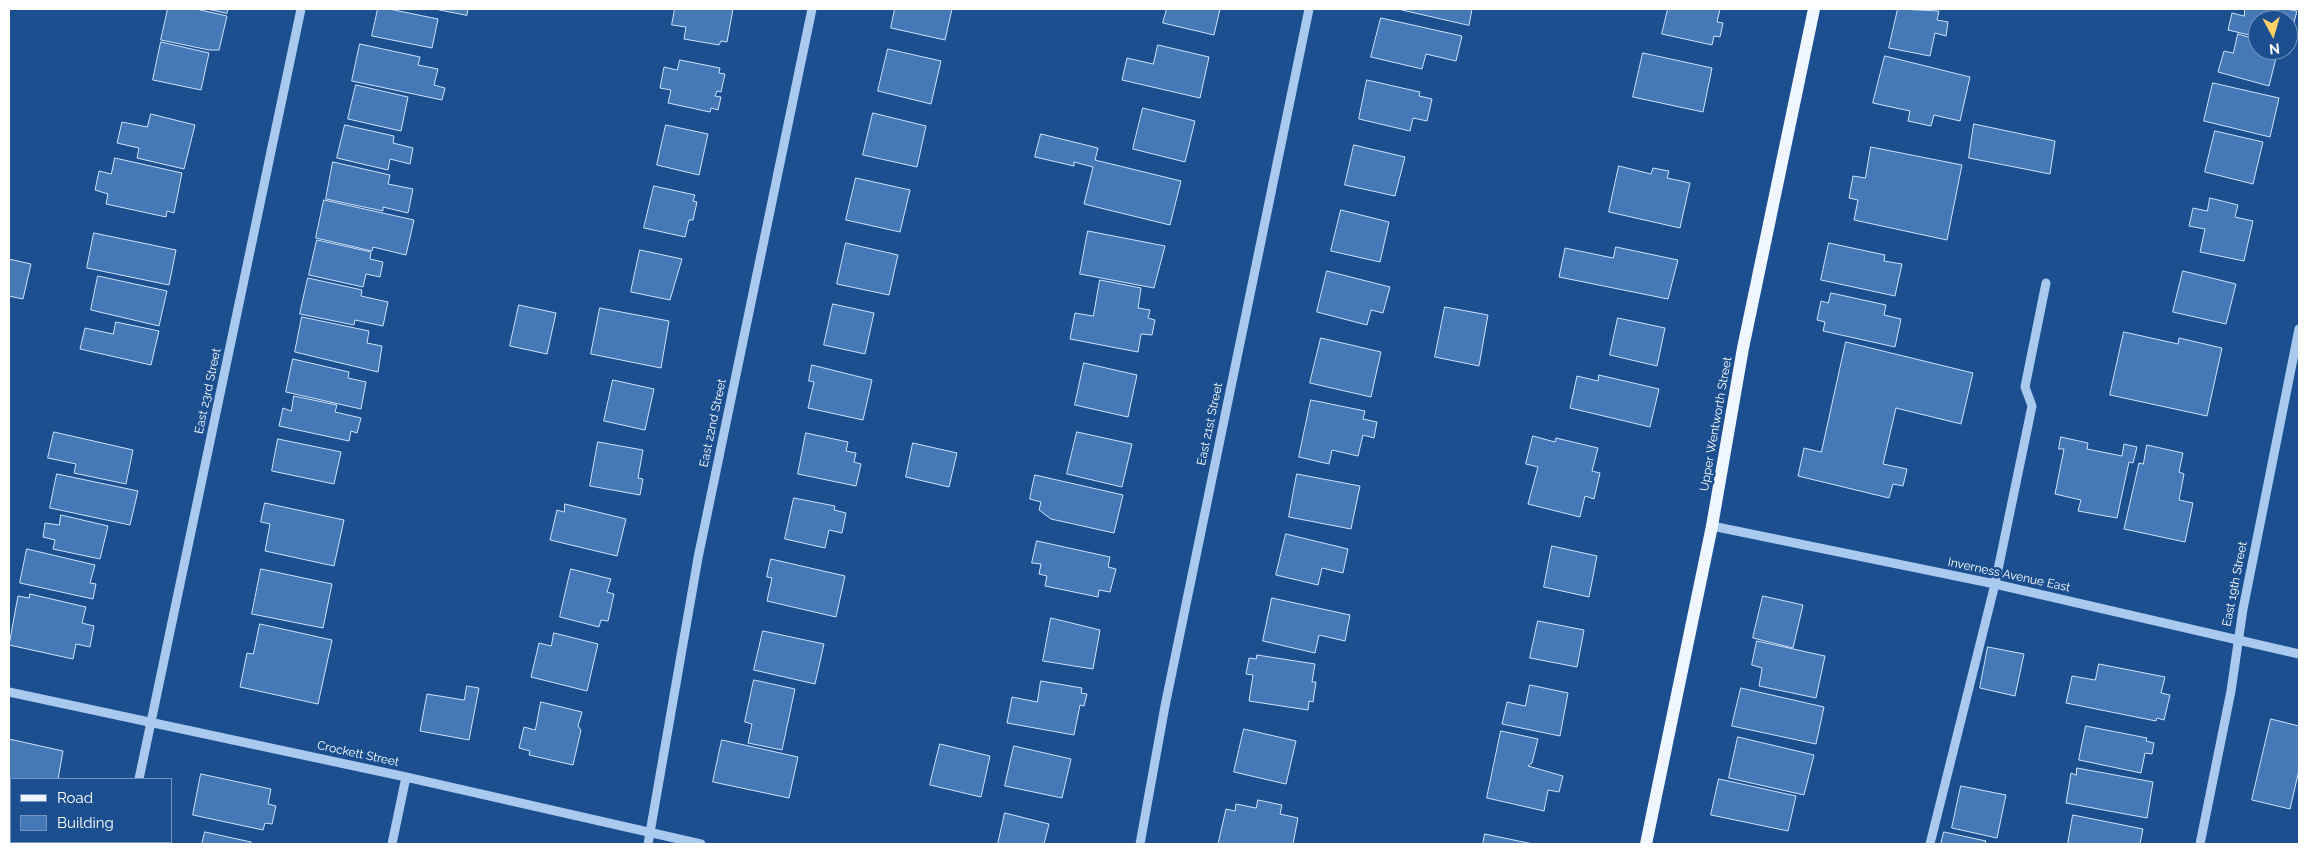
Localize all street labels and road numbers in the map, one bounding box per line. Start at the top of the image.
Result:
street label: East 23rd Street [192,347,224,435]
street label: Upper Wentworth Street [1697,356,1735,492]
street label: East 22nd Street [697,377,729,469]
street label: East 21st Street [1194,381,1226,467]
street label: East 19th Street [2220,540,2250,628]
street label: Inverness Avenue East [1946,555,2072,595]
street label: Crockett Street [316,738,400,770]

